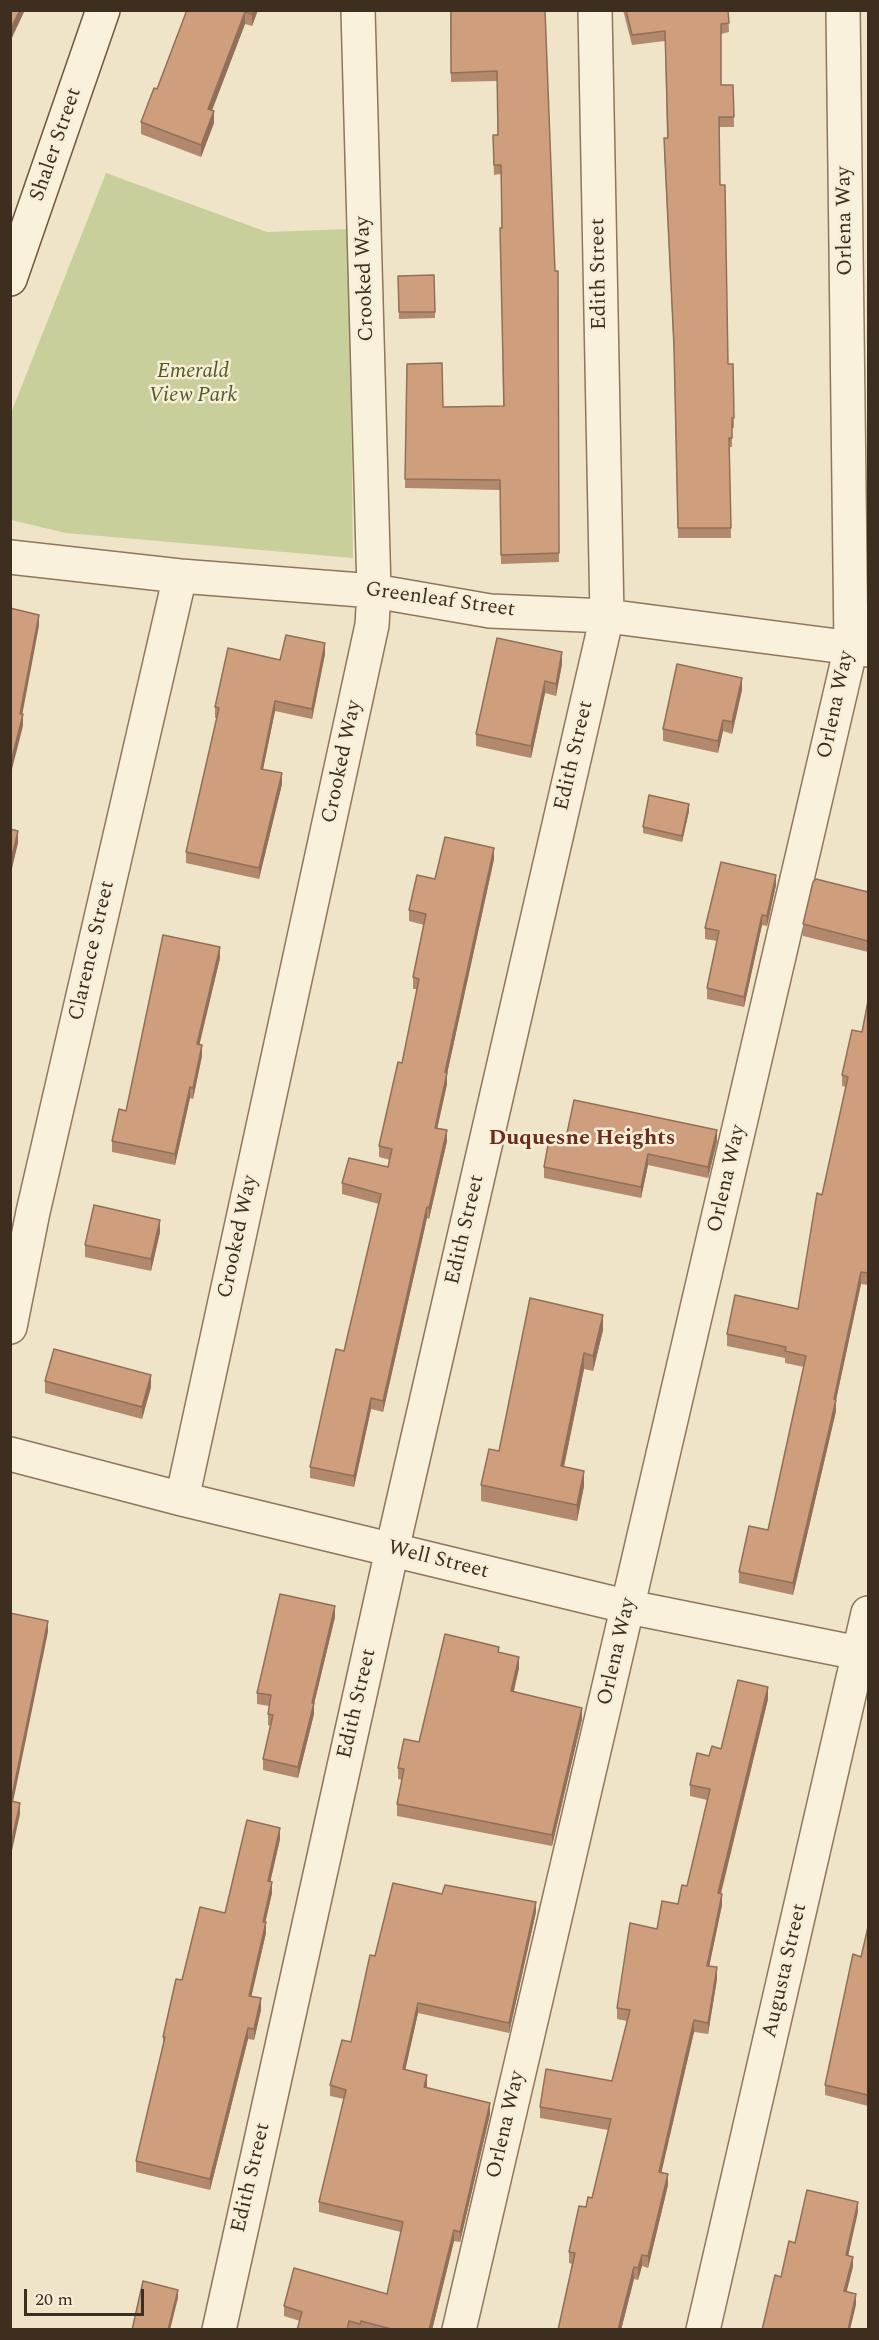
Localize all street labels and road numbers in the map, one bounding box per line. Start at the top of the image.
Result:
street label: Shaler Street [26,85,88,205]
street label: Orlena Way [832,166,860,276]
street label: Crooked Way [351,216,381,342]
street label: Edith Street [586,218,614,330]
street label: Greenleaf Street [363,578,517,624]
street label: Orlena Way [813,649,861,761]
street label: Crooked Way [318,698,368,826]
street label: Edith Street [550,699,600,813]
street label: Clarence Street [65,879,121,1023]
street label: Orlena Way [703,1123,753,1235]
street label: Crooked Way [214,1173,264,1301]
street label: Edith Street [441,1173,491,1287]
street label: Well Street [385,1536,491,1586]
street label: Orlena Way [593,1596,643,1708]
street label: Edith Street [333,1647,383,1761]
street label: Augusta Street [758,1901,814,2041]
street label: Orlena Way [482,2069,532,2181]
street label: Edith Street [227,2121,277,2235]

